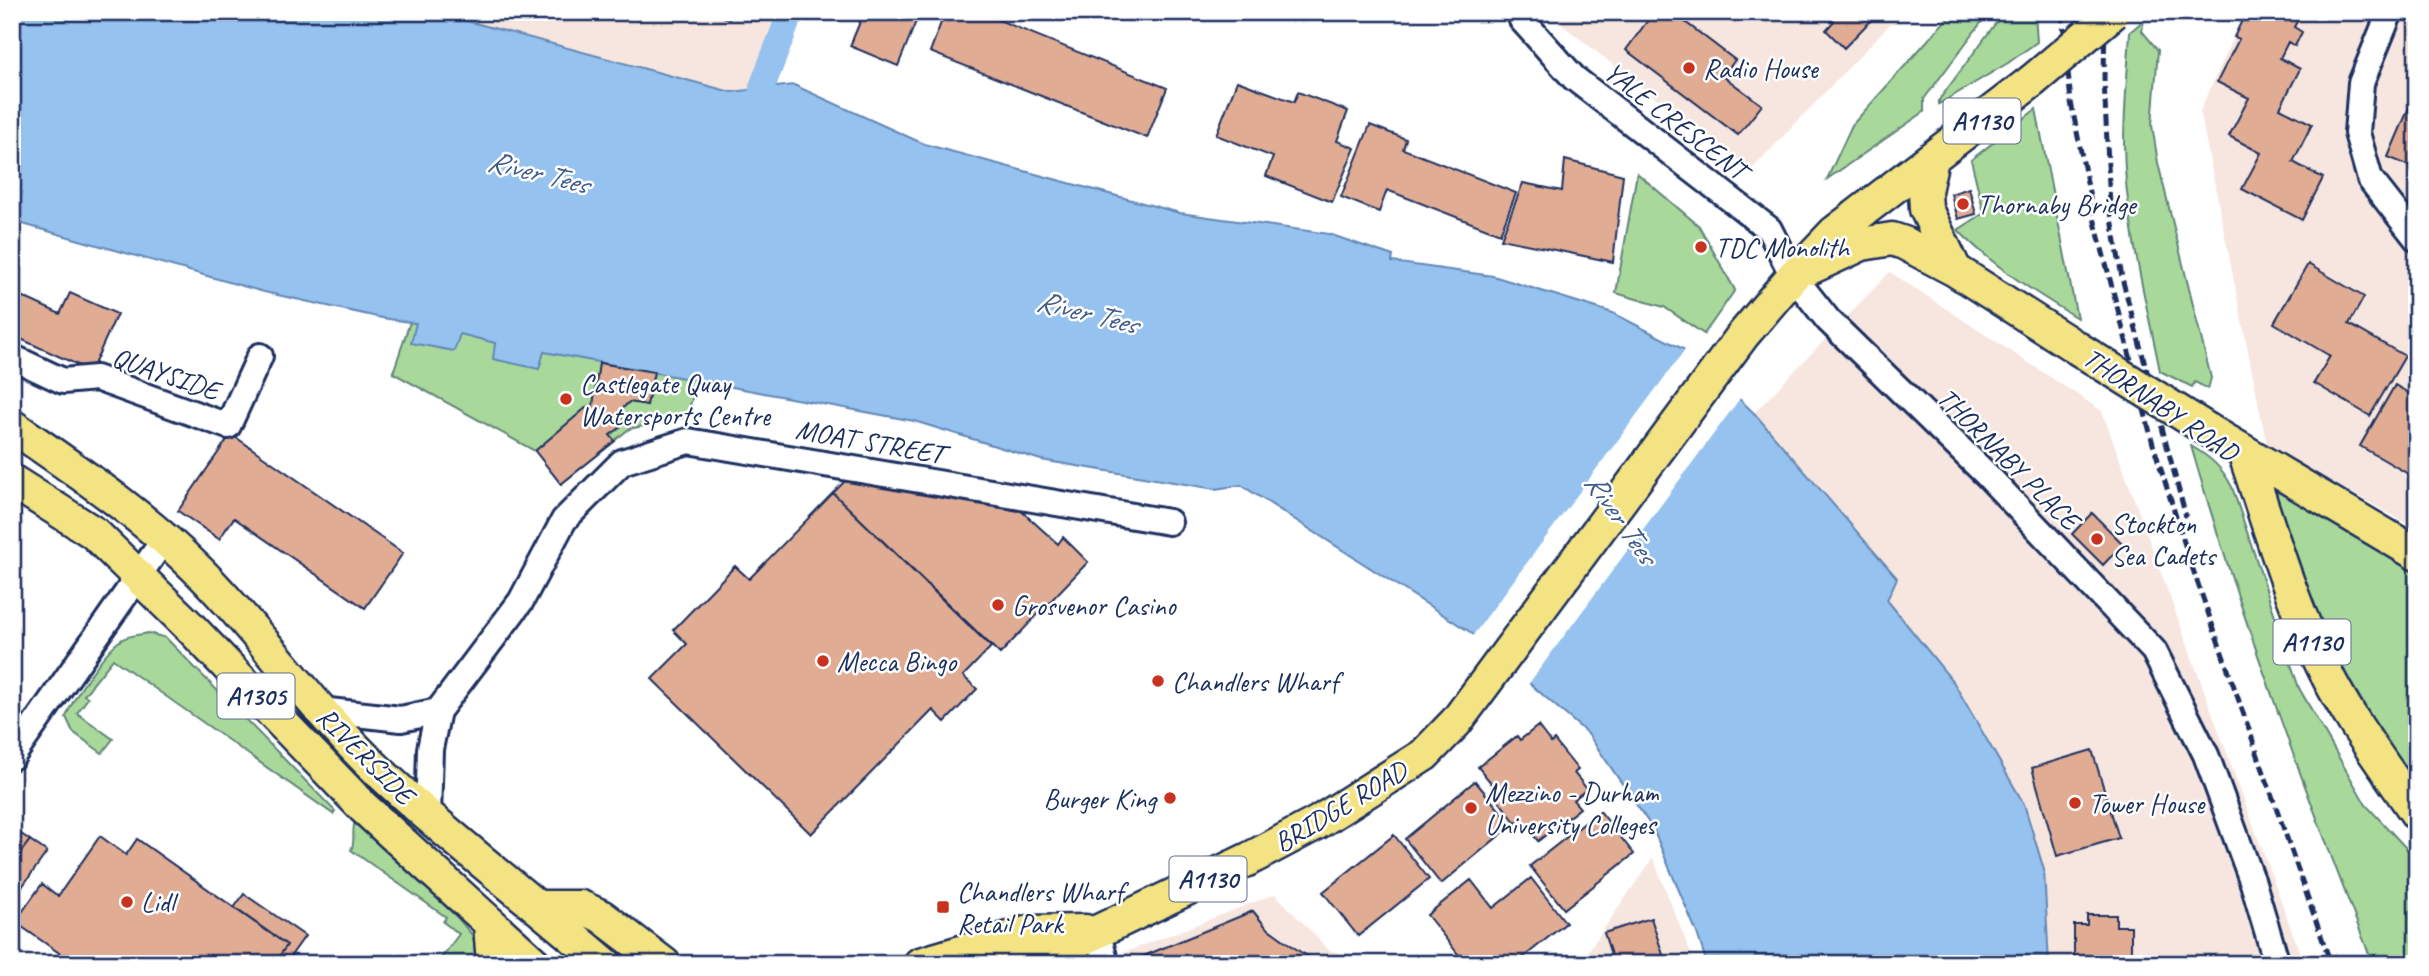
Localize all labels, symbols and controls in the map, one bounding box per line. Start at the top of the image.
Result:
place label: Radio House [1703,51,1819,86]
street label: YALE CRESCENT [1597,54,1760,191]
marker: Radio House [1681,60,1697,76]
road number: A1130 [1944,98,2021,144]
water label: River Tees [484,141,597,204]
place label: Thornaby Bridge [1977,187,2137,222]
marker: Thornaby Bridge [1955,196,1971,212]
place label: TDC Monolith [1715,230,1851,265]
marker: TDC Monolith [1693,239,1709,255]
water label: River Tees [1033,281,1146,344]
street label: QUAYSIDE [108,339,227,409]
street label: THORNABY ROAD [2076,340,2246,470]
place label: Castlegate Quay Watersports Centre [580,366,772,433]
street label: THORNABY PLACE [1930,380,2089,539]
marker: Castlegate Quay Watersports Centre [558,391,574,407]
street label: MOAT STREET [793,411,954,473]
water label: River Tees [1576,465,1668,574]
place label: Stockton Sea Cadets [2111,506,2218,573]
marker: Stockton Sea Cadets [2089,531,2105,547]
place label: Grosvenor Casino [1012,588,1178,623]
marker: Grosvenor Casino [990,597,1006,613]
road number: A1130 [2274,620,2350,664]
place label: Mecca Bingo [837,644,958,679]
marker: Mecca Bingo [815,653,831,669]
place label: Chandlers Wharf [1172,664,1345,699]
marker: Chandlers Wharf [1150,673,1166,689]
road number: A1305 [218,674,294,718]
street label: RIVERSIDE [309,699,424,814]
street label: BRIDGE ROAD [1267,752,1415,860]
place label: Mezzino - Durham University Colleges [1485,775,1660,842]
place label: Burger King [1043,781,1158,816]
place label: Tower House [2089,786,2206,821]
marker: Burger King [1162,790,1178,806]
marker: Tower House [2067,795,2083,811]
marker: Mezzino - Durham University Colleges [1463,800,1479,816]
road number: A1130 [1170,856,1246,902]
place label: Chandlers Wharf Retail Park [957,874,1130,941]
place label: Lidl [141,885,179,920]
marker: Lidl [119,894,135,910]
marker: Chandlers Wharf Retail Park [935,899,951,915]

